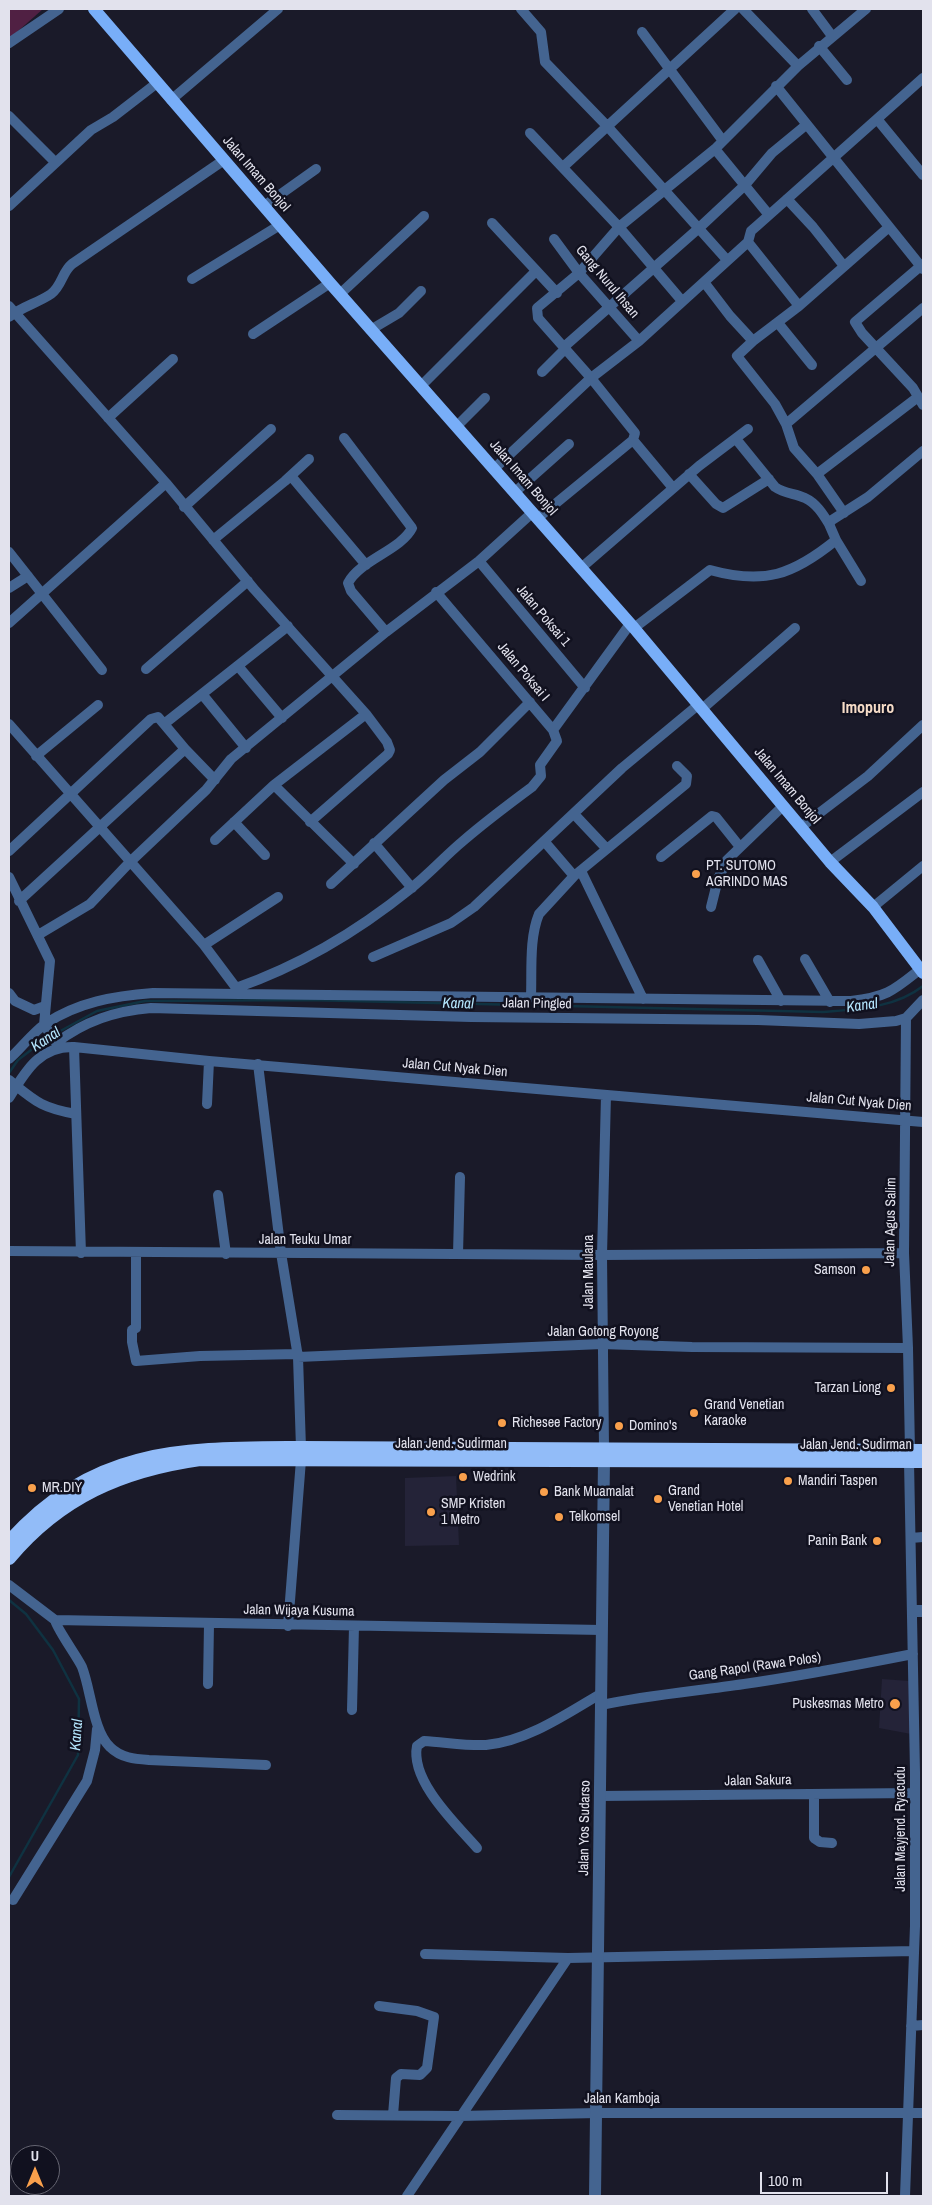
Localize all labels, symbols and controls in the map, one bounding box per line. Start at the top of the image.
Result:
street label: Jalan Imam Bonjol [219,133,293,215]
street label: Gang Nurul Ihsan [572,242,642,322]
street label: Jalan Imam Bonjol [486,437,560,519]
street label: Jalan Poksai 1 [512,582,574,650]
street label: Jalan Poksai I [493,639,553,705]
district label: Imopuro [842,699,894,719]
street label: Jalan Imam Bonjol [750,744,824,828]
place label: PT. SUTOMO AGRINDO MAS [706,858,788,890]
marker: PT. SUTOMO AGRINDO MAS [690,868,702,880]
water label: Kanal [442,995,474,1013]
street label: Jalan Pingled [502,995,572,1013]
water label: Kanal [845,995,879,1017]
water label: Kanal [28,1024,64,1056]
street label: Jalan Cut Nyak Dien [402,1055,508,1081]
street label: Jalan Cut Nyak Dien [806,1089,912,1115]
street label: Jalan Agus Salim [882,1177,900,1267]
street label: Jalan Teuku Umar [259,1232,351,1248]
street label: Jalan Maulana [581,1235,597,1309]
place label: Samson [814,1262,856,1278]
marker: Samson [860,1264,872,1276]
street label: Jalan Gotong Royong [547,1324,659,1340]
place label: Tarzan Liong [814,1380,881,1396]
marker: Tarzan Liong [885,1382,897,1394]
place label: Grand Venetian Karaoke [704,1397,784,1430]
marker: Grand Venetian Karaoke [688,1407,700,1419]
place label: Richesee Factory [512,1415,601,1431]
marker: Richesee Factory [496,1417,508,1429]
place label: Domino's [629,1418,677,1434]
marker: Domino's [613,1420,625,1432]
street label: Jalan Jend. Sudirman [395,1436,507,1452]
street label: Jalan Jend. Sudirman [800,1437,912,1453]
place label: Wedrink [473,1469,516,1485]
marker: Wedrink [457,1471,469,1483]
place label: Mandiri Taspen [798,1473,877,1489]
marker: Mandiri Taspen [782,1475,794,1487]
place label: MR.DIY [42,1480,82,1496]
marker: MR.DIY [26,1482,38,1494]
place label: Grand Venetian Hotel [668,1483,743,1515]
place label: Bank Muamalat [554,1484,634,1500]
marker: Bank Muamalat [538,1486,550,1498]
marker: Grand Venetian Hotel [652,1493,664,1505]
place label: SMP Kristen 1 Metro [441,1496,505,1528]
marker: SMP Kristen 1 Metro [425,1506,437,1518]
place label: Telkomsel [569,1509,620,1525]
marker: Telkomsel [553,1511,565,1523]
place label: Panin Bank [808,1533,867,1549]
marker: Panin Bank [871,1535,883,1547]
street label: Jalan Wijaya Kusuma [243,1602,355,1620]
street label: Gang Rapol (Rawa Polos) [688,1649,822,1685]
place label: Puskesmas Metro [792,1696,884,1712]
marker: Puskesmas Metro [888,1697,902,1711]
water label: Kanal [67,1719,87,1751]
street label: Jalan Mayjend. Ryacudu [893,1766,909,1892]
street label: Jalan Sakura [724,1772,792,1790]
street label: Jalan Yos Sudarso [576,1780,594,1876]
street label: Jalan Kamboja [584,2091,660,2107]
north arrow [10,2145,60,2195]
text: U [31,2147,39,2165]
scale bar [762,2162,890,2194]
text: 100 m [768,2170,802,2191]

